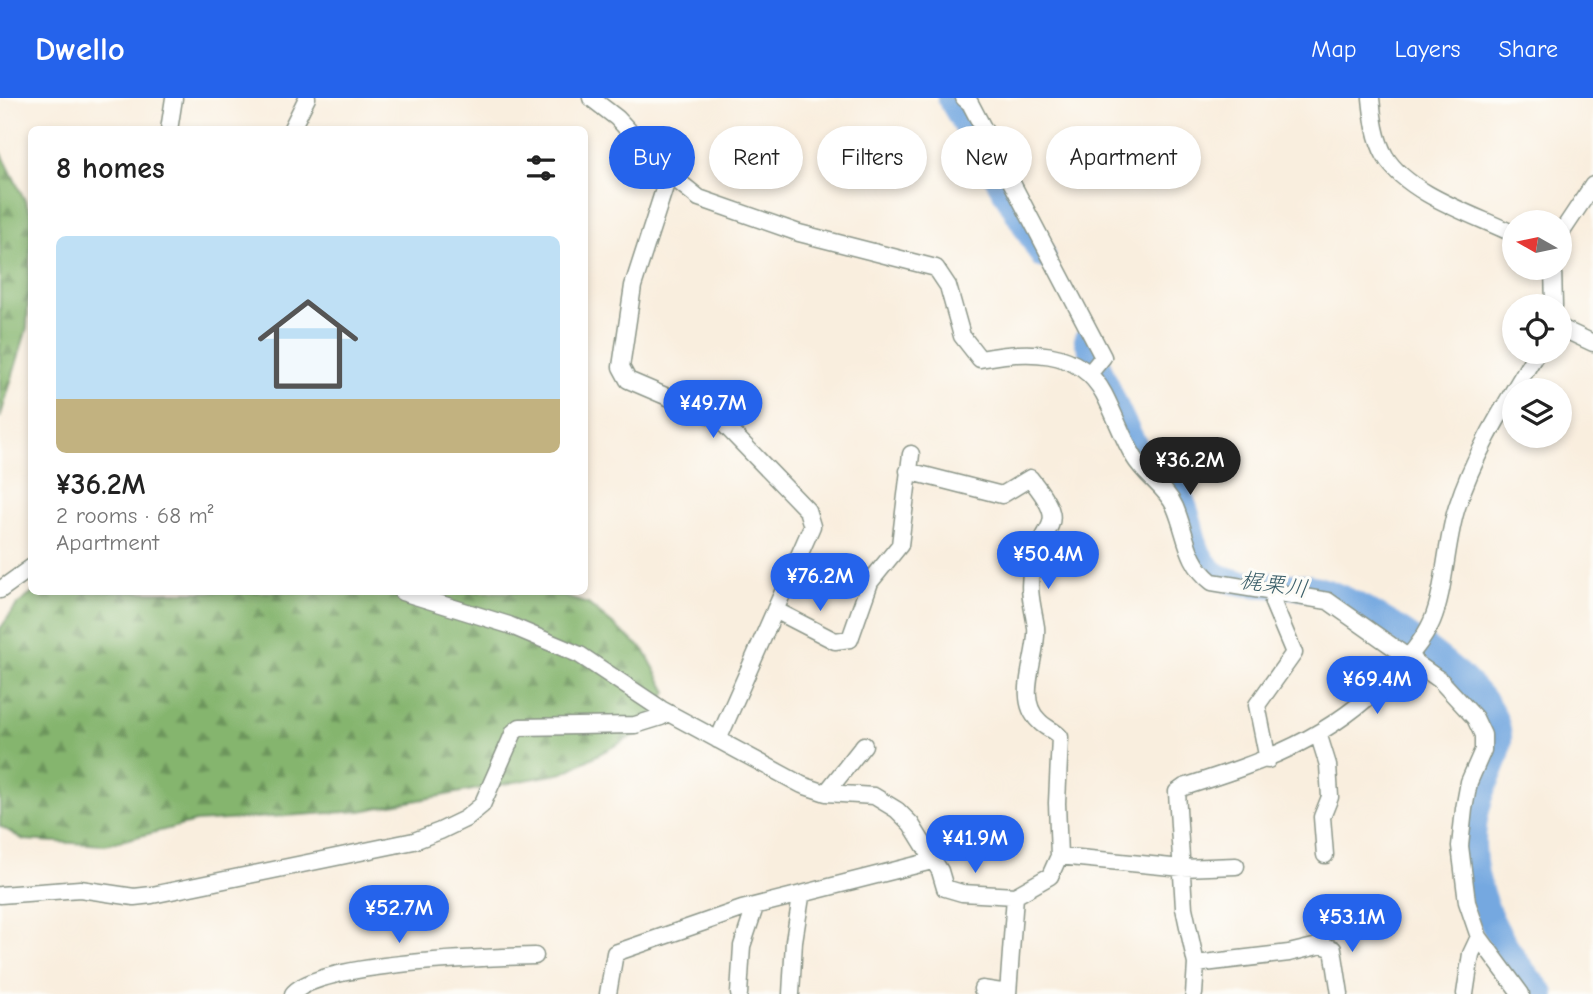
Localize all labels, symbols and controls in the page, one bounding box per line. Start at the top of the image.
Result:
text: Dwello [35,30,125,68]
text: Map [1311,35,1357,63]
text: Layers [1395,35,1460,63]
text: Share [1498,35,1558,63]
chip: Buy [609,126,695,189]
chip: Rent [709,126,803,189]
chip: Filters [817,126,927,189]
chip: New [941,126,1032,189]
chip: Apartment [1046,126,1201,189]
icon: filters [522,149,560,187]
text: 8 homes [56,151,165,186]
north arrow [1502,210,1572,280]
map controls [1502,210,1572,448]
icon: home [245,281,371,407]
button: locate [1502,294,1572,364]
button: layers [1502,378,1572,448]
pin: ¥49.7M [656,380,770,440]
text: ¥49.7M [679,389,747,416]
pin: ¥36.2M [1133,438,1247,497]
text: ¥36.2M [1156,446,1224,473]
text: ¥36.2M [56,467,146,502]
text: 2 rooms · 68 m² [56,502,214,529]
text: Apartment [56,529,159,556]
pin: ¥50.4M [991,532,1105,591]
text: ¥50.4M [1013,540,1083,567]
pin: ¥76.2M [763,554,877,613]
text: ¥76.2M [787,562,853,589]
water label: 梶栗川 [1238,566,1310,603]
pin: ¥69.4M [1320,656,1434,716]
text: ¥69.4M [1343,665,1411,692]
pin: ¥41.9M [918,816,1032,875]
text: ¥41.9M [942,824,1008,851]
pin: ¥52.7M [342,886,456,945]
text: ¥52.7M [365,894,433,921]
pin: ¥53.1M [1295,894,1409,954]
text: ¥53.1M [1319,903,1385,930]

